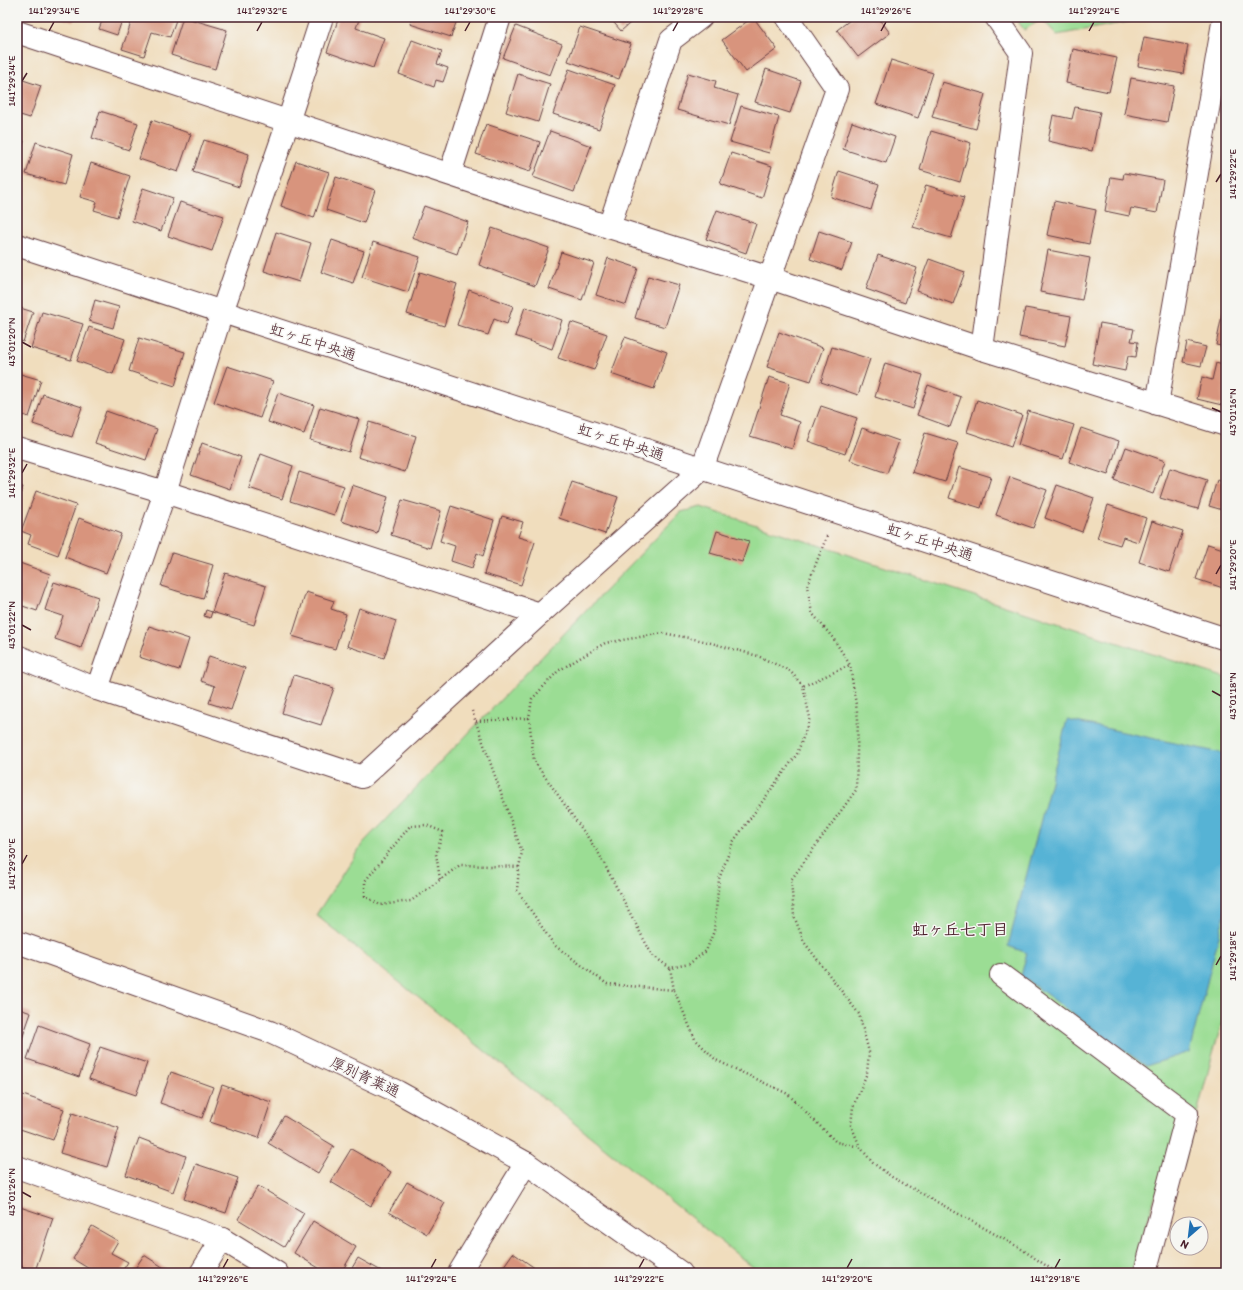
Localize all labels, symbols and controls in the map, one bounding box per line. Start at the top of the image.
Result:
text: 141°29'34"E [28,4,80,17]
text: 141°29'32"E [237,4,288,17]
text: 141°29'30"E [444,4,496,17]
text: 141°29'28"E [653,4,704,17]
text: 141°29'26"E [861,4,912,17]
text: 141°29'24"E [1068,4,1120,17]
text: 141°29'34"E [5,55,18,107]
text: 141°29'22"E [1226,148,1239,199]
text: 43°01'20"N [5,317,18,366]
street label: 虹ヶ丘中央通 [267,320,359,364]
text: 43°01'16"N [1226,388,1239,436]
street label: 虹ヶ丘中央通 [575,420,667,464]
text: 141°29'32"E [5,447,18,498]
street label: 虹ヶ丘中央通 [884,520,976,564]
text: 141°29'20"E [1226,539,1239,591]
text: 43°01'22"N [5,601,18,649]
text: 43°01'18"N [1226,672,1239,720]
text: 141°29'30"E [5,838,18,890]
district label: 虹ヶ丘七丁目 [912,920,1008,939]
text: 141°29'18"E [1226,931,1239,981]
street label: 厚別青葉通 [327,1053,403,1101]
text: 43°01'26"N [5,1168,18,1216]
north arrow [1169,1216,1209,1256]
text: N [1178,1237,1191,1252]
text: 141°29'26"E [198,1272,249,1285]
text: 141°29'24"E [405,1272,457,1285]
text: 141°29'22"E [614,1272,665,1285]
text: 141°29'20"E [821,1272,873,1285]
text: 141°29'18"E [1030,1272,1080,1285]

